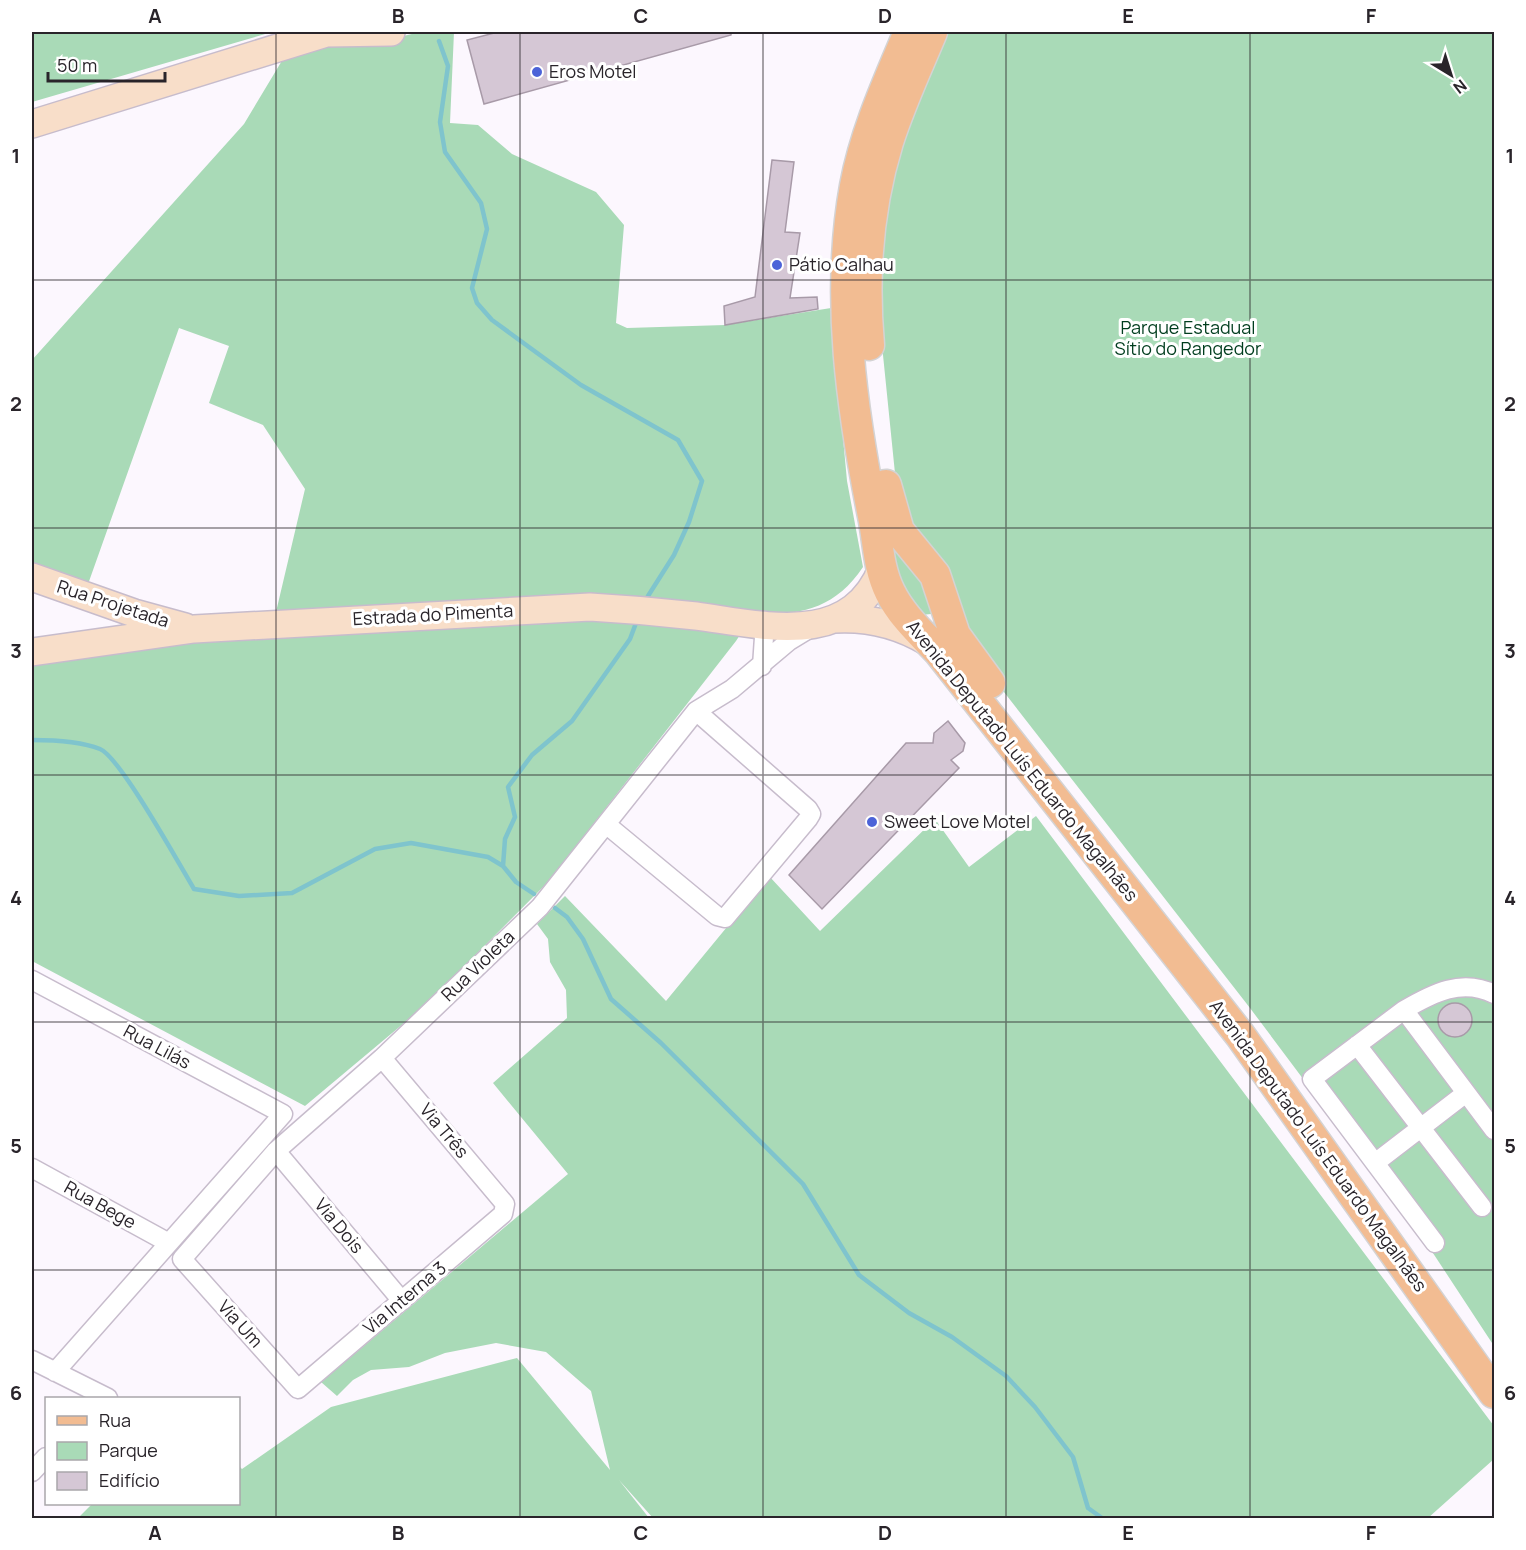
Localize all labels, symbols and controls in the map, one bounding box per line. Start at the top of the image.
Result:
text: A [148,2,162,29]
text: B [392,2,405,29]
text: C [634,2,648,29]
text: D [878,2,892,29]
text: E [1122,2,1134,29]
text: F [1366,2,1377,29]
scale bar [48,45,165,83]
north arrow [1421,45,1481,105]
text: 50 m [57,53,97,77]
place label: Eros Motel [549,59,637,83]
marker: Eros Motel [530,65,544,79]
text: N [1449,75,1472,99]
text: 1 [12,142,20,169]
text: 1 [1506,142,1514,169]
place label: Pátio Calhau [789,252,894,276]
marker: Pátio Calhau [770,258,784,272]
park label: Parque Estadual Sítio do Rangedor [1115,315,1262,360]
text: 2 [10,390,22,417]
text: 2 [1504,390,1516,417]
street label: Rua Projetada [54,574,172,632]
street label: Estrada do Pimenta [352,598,514,630]
street label: Avenida Deputado Luís Eduardo Magalhães [902,615,1144,906]
text: 3 [10,637,22,664]
text: 3 [1504,637,1516,664]
place label: Sweet Love Motel [884,809,1030,833]
marker: Sweet Love Motel [865,815,879,829]
text: 4 [10,884,22,911]
text: 4 [1504,884,1516,911]
street label: Rua Violeta [436,924,519,1006]
street label: Avenida Deputado Luís Eduardo Magalhães [1205,995,1433,1296]
street label: Rua Lilás [120,1018,195,1074]
street label: Via Três [415,1098,475,1163]
text: 5 [10,1132,22,1159]
text: 5 [1504,1132,1516,1159]
street label: Rua Bege [60,1175,141,1234]
street label: Via Dois [310,1193,370,1258]
street label: Via Interna 3 [358,1255,451,1339]
street label: Via Um [213,1294,268,1352]
text: 6 [10,1379,22,1406]
text: 6 [1504,1379,1516,1406]
legend [45,1397,240,1505]
text: Rua [99,1408,131,1432]
text: Parque [99,1438,158,1462]
text: Edifício [99,1468,160,1492]
text: A [148,1519,162,1546]
text: B [392,1519,405,1546]
text: C [634,1519,648,1546]
text: D [878,1519,892,1546]
text: E [1122,1519,1134,1546]
text: F [1366,1519,1377,1546]

